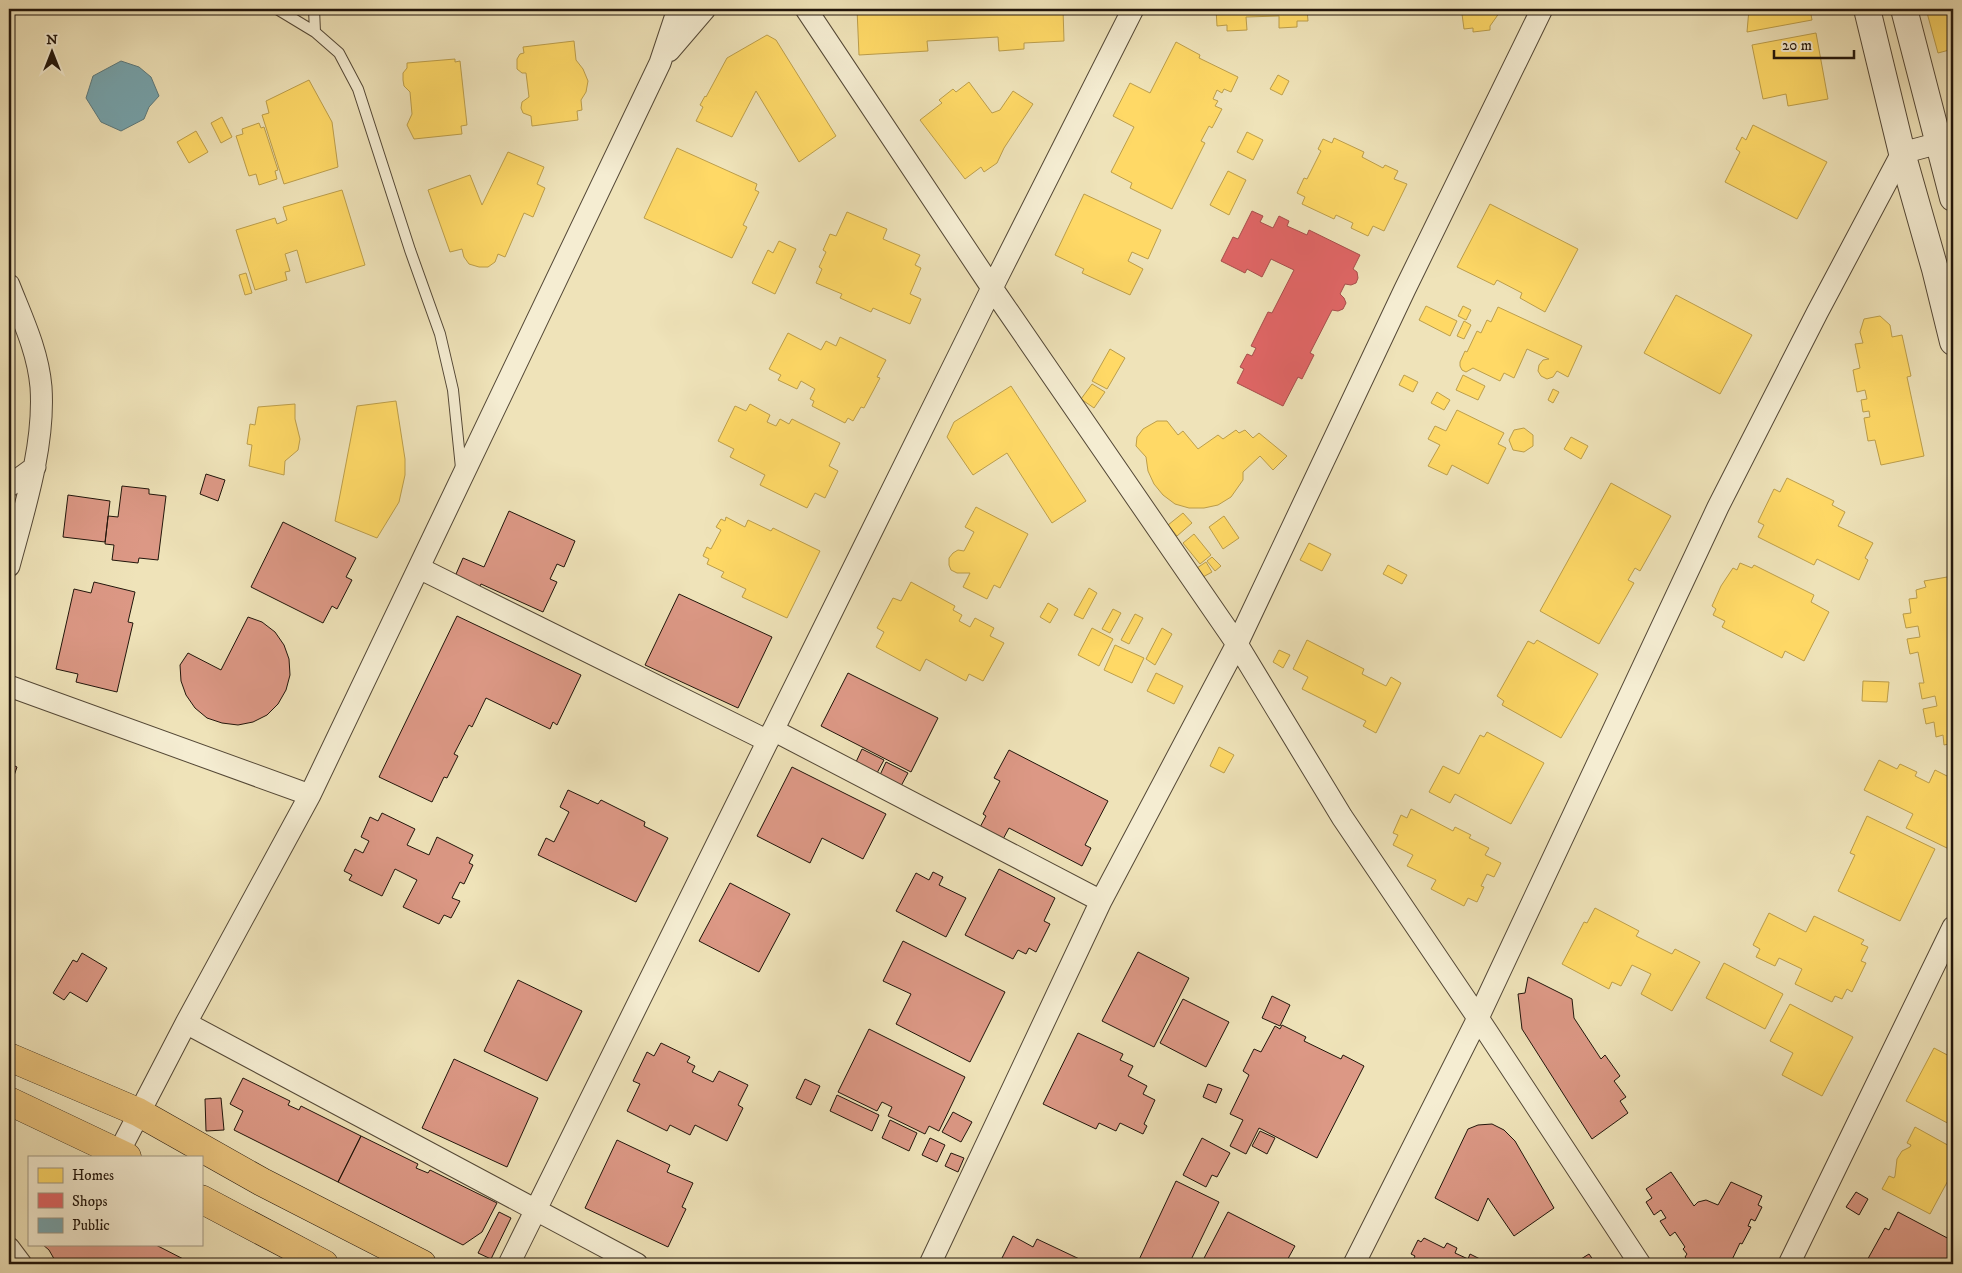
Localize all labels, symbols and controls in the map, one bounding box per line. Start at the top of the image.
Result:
north arrow [28,28,78,78]
scale bar [1774,28,1854,60]
text: N [46,31,58,49]
text: 20 m [1782,36,1812,55]
legend [28,1156,202,1246]
text: Homes [72,1166,114,1185]
text: Shops [72,1192,108,1211]
text: Public [72,1216,110,1235]

